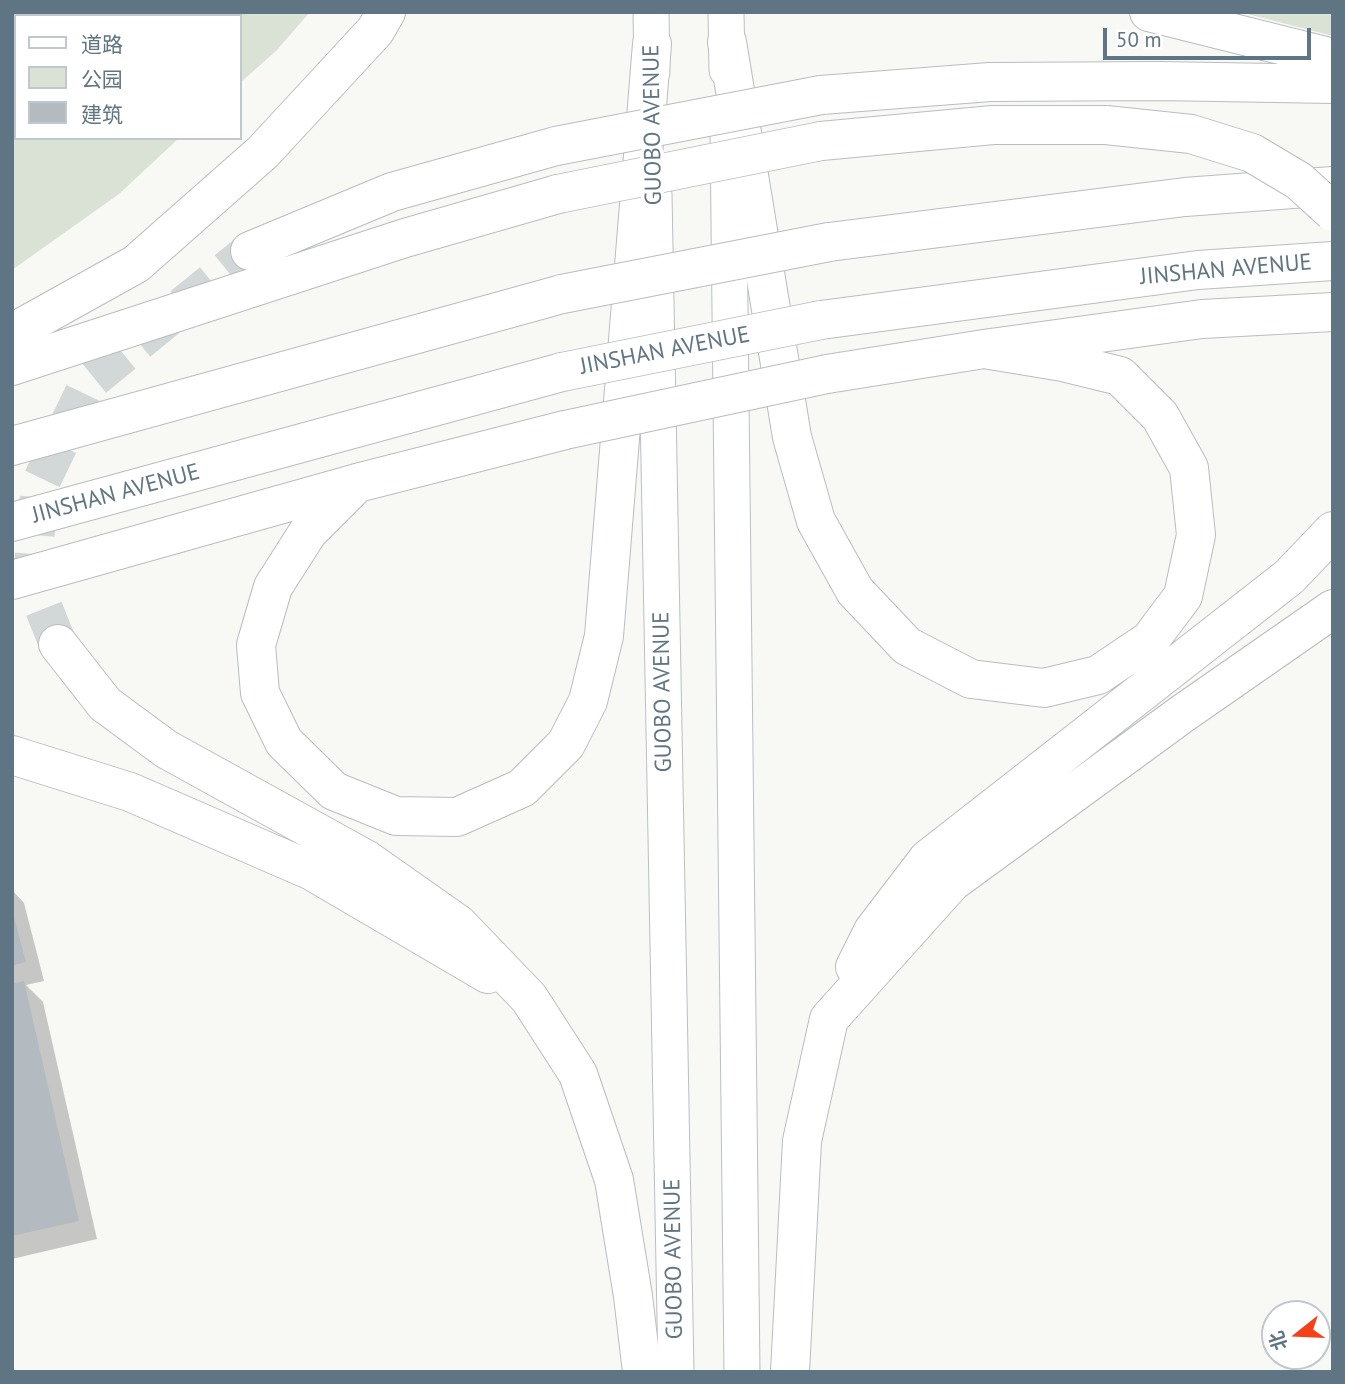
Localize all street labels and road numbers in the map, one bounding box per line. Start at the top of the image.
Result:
street label: GUOBO AVENUE [638,44,668,206]
street label: JINSHAN AVENUE [1139,249,1313,291]
street label: JINSHAN AVENUE [578,321,752,381]
street label: JINSHAN AVENUE [29,458,203,530]
street label: GUOBO AVENUE [648,611,678,773]
street label: GUOBO AVENUE [659,1178,689,1340]

